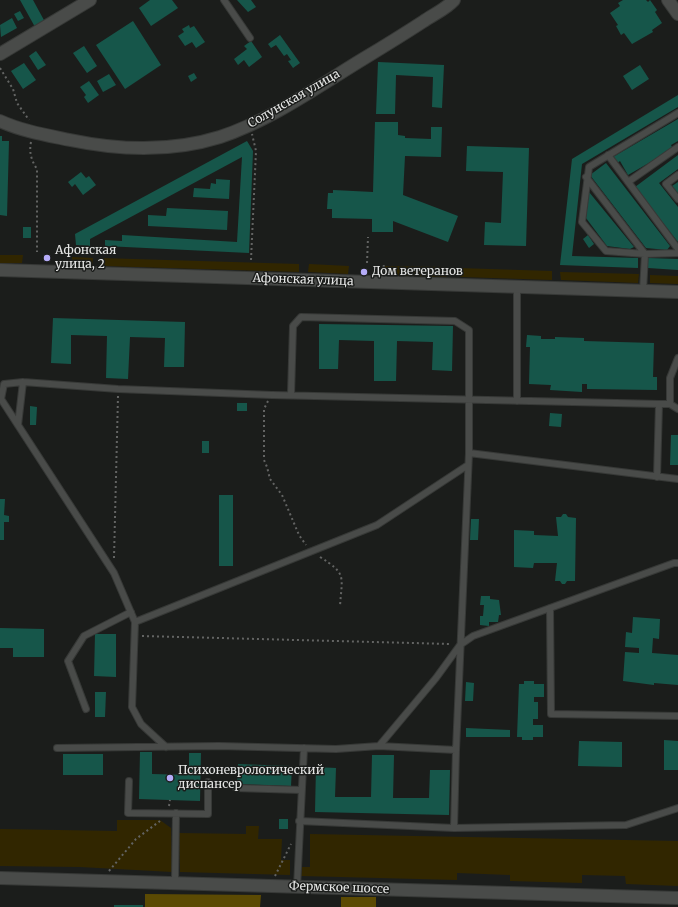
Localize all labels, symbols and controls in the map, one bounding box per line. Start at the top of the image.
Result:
street label: Солунская улица [245,67,343,131]
place label: Афонская улица, 2 [55,244,116,272]
marker: Афонская улица, 2 [42,253,52,263]
place label: Дом ветеранов [372,265,463,279]
marker: Дом ветеранов [359,267,369,277]
street label: Афонская улица [252,271,354,289]
place label: Психоневрологический диспансер [178,764,324,792]
marker: Психоневрологический диспансер [165,773,175,783]
street label: Фермское шоссе [289,879,389,897]

